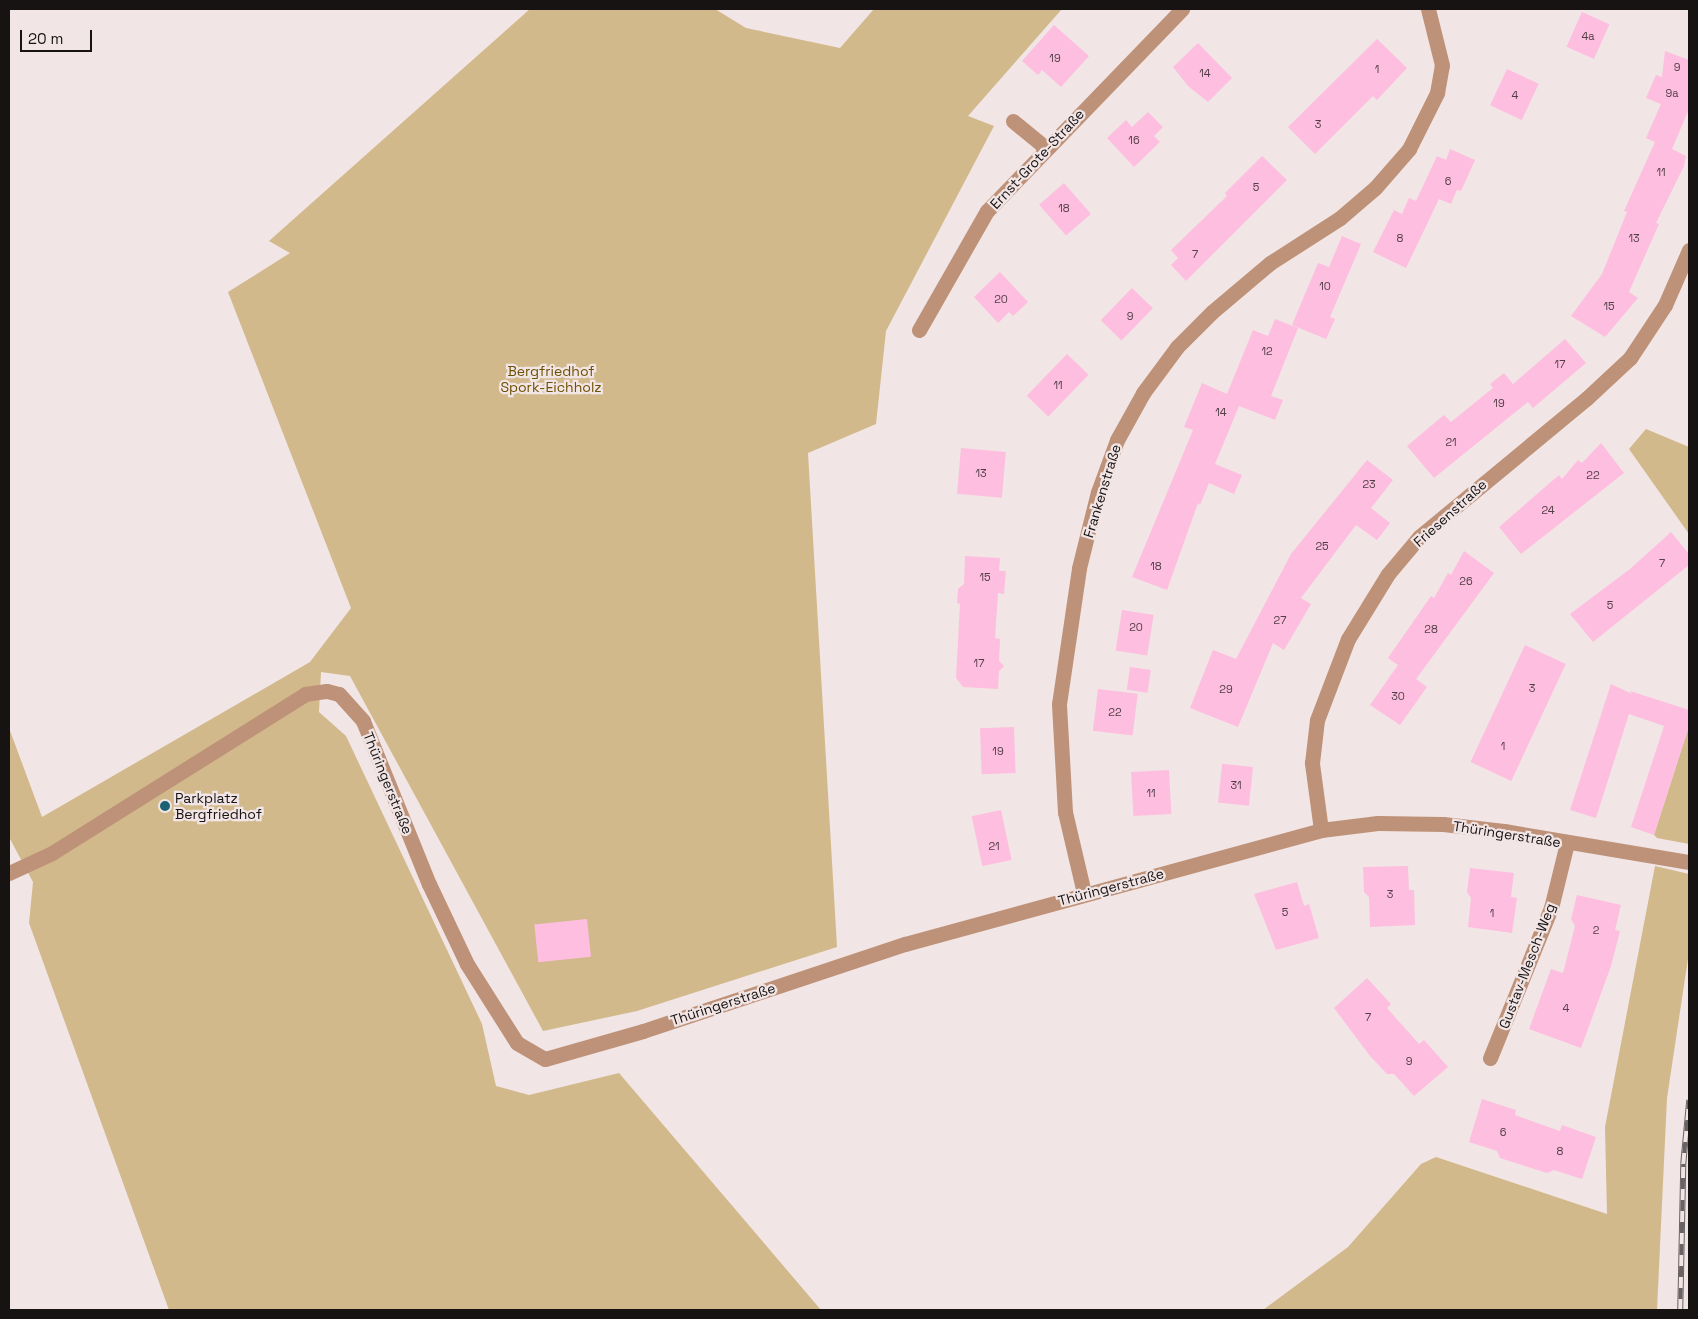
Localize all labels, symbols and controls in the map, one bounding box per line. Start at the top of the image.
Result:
scale bar [22,20,95,52]
text: 20 m [28,29,63,48]
house number: 4a [1581,29,1595,43]
house number: 19 [1049,51,1061,65]
house number: 9 [1674,60,1680,74]
house number: 1 [1375,62,1379,76]
house number: 14 [1199,66,1211,80]
house number: 9a [1665,86,1679,100]
house number: 4 [1512,88,1518,102]
street label: Ernst-Grote-Straße [986,106,1088,212]
house number: 3 [1315,117,1321,131]
house number: 16 [1128,133,1140,147]
house number: 11 [1656,165,1666,179]
house number: 6 [1445,174,1451,188]
house number: 5 [1253,180,1259,194]
house number: 18 [1058,201,1070,215]
house number: 8 [1397,231,1403,245]
house number: 13 [1628,231,1640,245]
house number: 7 [1192,247,1198,261]
house number: 10 [1319,279,1331,293]
house number: 20 [994,292,1008,306]
house number: 15 [1603,299,1615,313]
house number: 9 [1127,309,1133,323]
house number: 12 [1261,344,1273,358]
house number: 17 [1555,357,1565,371]
park label: Bergfriedhof Spork-Eichholz [500,363,602,396]
house number: 11 [1053,378,1063,392]
house number: 19 [1493,396,1505,410]
house number: 14 [1215,405,1227,419]
house number: 21 [1445,435,1457,449]
street label: Frankenstraße [1080,442,1124,540]
house number: 13 [975,466,987,480]
house number: 22 [1586,468,1600,482]
street label: Friesenstraße [1410,476,1490,550]
house number: 23 [1362,477,1376,491]
house number: 24 [1541,503,1555,517]
house number: 25 [1315,539,1329,553]
house number: 7 [1659,556,1665,570]
house number: 18 [1150,559,1162,573]
house number: 15 [979,570,991,584]
house number: 26 [1459,574,1473,588]
house number: 5 [1607,598,1613,612]
house number: 27 [1274,613,1286,627]
house number: 20 [1129,620,1143,634]
house number: 28 [1424,622,1438,636]
house number: 17 [974,656,984,670]
house number: 3 [1529,681,1535,695]
house number: 29 [1219,682,1233,696]
house number: 30 [1391,689,1405,703]
house number: 22 [1108,705,1122,719]
street label: Thüringerstraße [360,729,416,837]
house number: 1 [1501,739,1505,753]
house number: 19 [992,744,1004,758]
house number: 31 [1230,778,1242,792]
house number: 11 [1146,786,1156,800]
place label: Parkplatz Bergfriedhof [175,790,262,822]
marker: Parkplatz Bergfriedhof [159,800,171,812]
street label: Thüringerstraße [1452,817,1562,851]
house number: 21 [988,839,1000,853]
street label: Thüringerstraße [1056,865,1166,909]
house number: 3 [1387,887,1393,901]
street label: Gustav-Mesch-Weg [1495,901,1559,1031]
house number: 5 [1282,905,1288,919]
house number: 1 [1490,906,1494,920]
house number: 2 [1593,923,1599,937]
street label: Thüringerstraße [669,979,777,1029]
house number: 4 [1563,1001,1569,1015]
house number: 7 [1365,1010,1371,1024]
house number: 9 [1406,1054,1412,1068]
house number: 6 [1500,1125,1506,1139]
house number: 8 [1557,1144,1563,1158]

